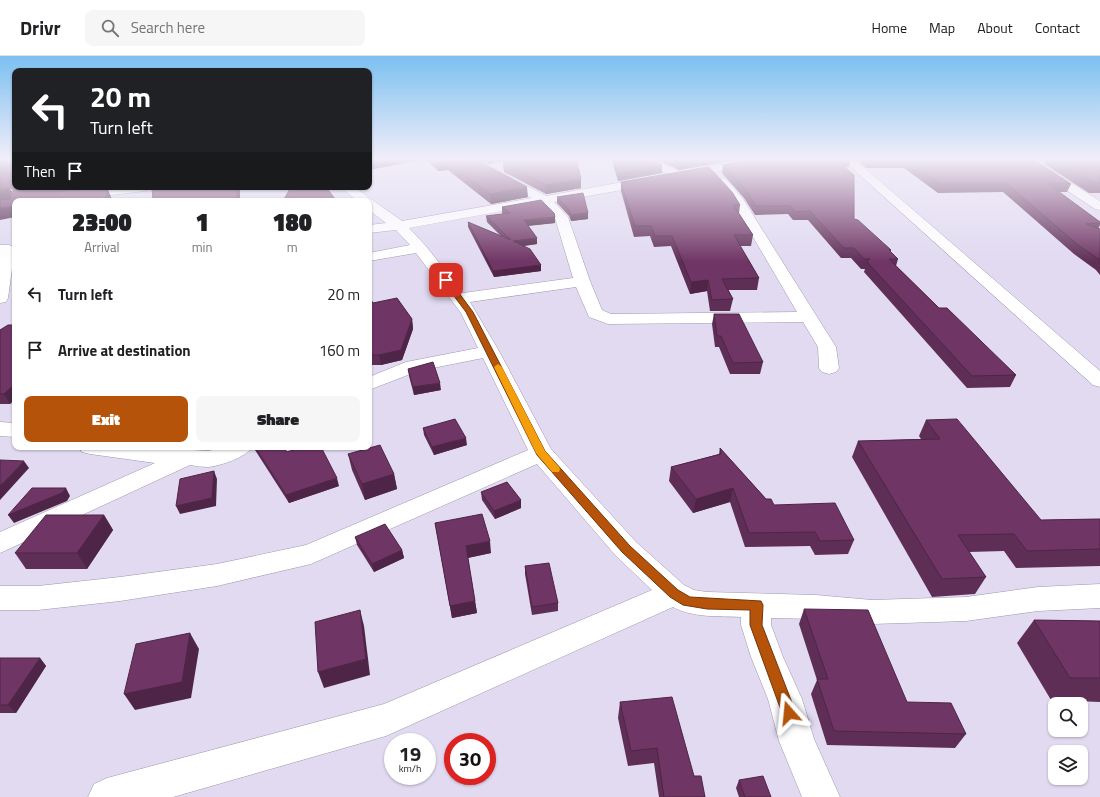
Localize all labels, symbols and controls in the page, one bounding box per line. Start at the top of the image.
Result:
search box [85,10,365,46]
text: Drivr [20,13,61,42]
text: Search here [131,16,205,39]
icon: search [99,17,121,39]
text: Home [872,17,907,38]
text: Map [929,17,955,38]
text: About [977,17,1013,38]
text: Contact [1035,17,1080,38]
text: 20 m [90,75,151,118]
icon: left [24,84,76,136]
text: Turn left [90,114,153,141]
text: Then [24,160,56,183]
icon: arrive [64,160,86,182]
text: 23:00 [72,204,132,240]
text: 1 [195,204,209,240]
text: 180 [272,204,312,240]
text: Arrival [84,237,119,257]
text: min [192,237,212,257]
text: m [287,237,298,257]
pin [429,263,463,297]
icon: arrive [435,269,457,291]
icon: left [24,283,46,305]
text: Turn left [58,283,113,306]
text: 20 m [327,283,360,306]
icon: arrive [24,339,46,361]
text: Arrive at destination [58,339,191,362]
text: 160 m [319,339,360,362]
button: Exit [24,396,188,442]
button: Share [196,396,360,442]
position arrow [768,692,810,734]
map controls [1048,697,1088,785]
button: search [1048,697,1088,737]
speed limit sign: 30 [444,733,496,785]
text: 19 [399,738,421,769]
button: layers [1048,745,1088,785]
text: km/h [399,761,421,776]

